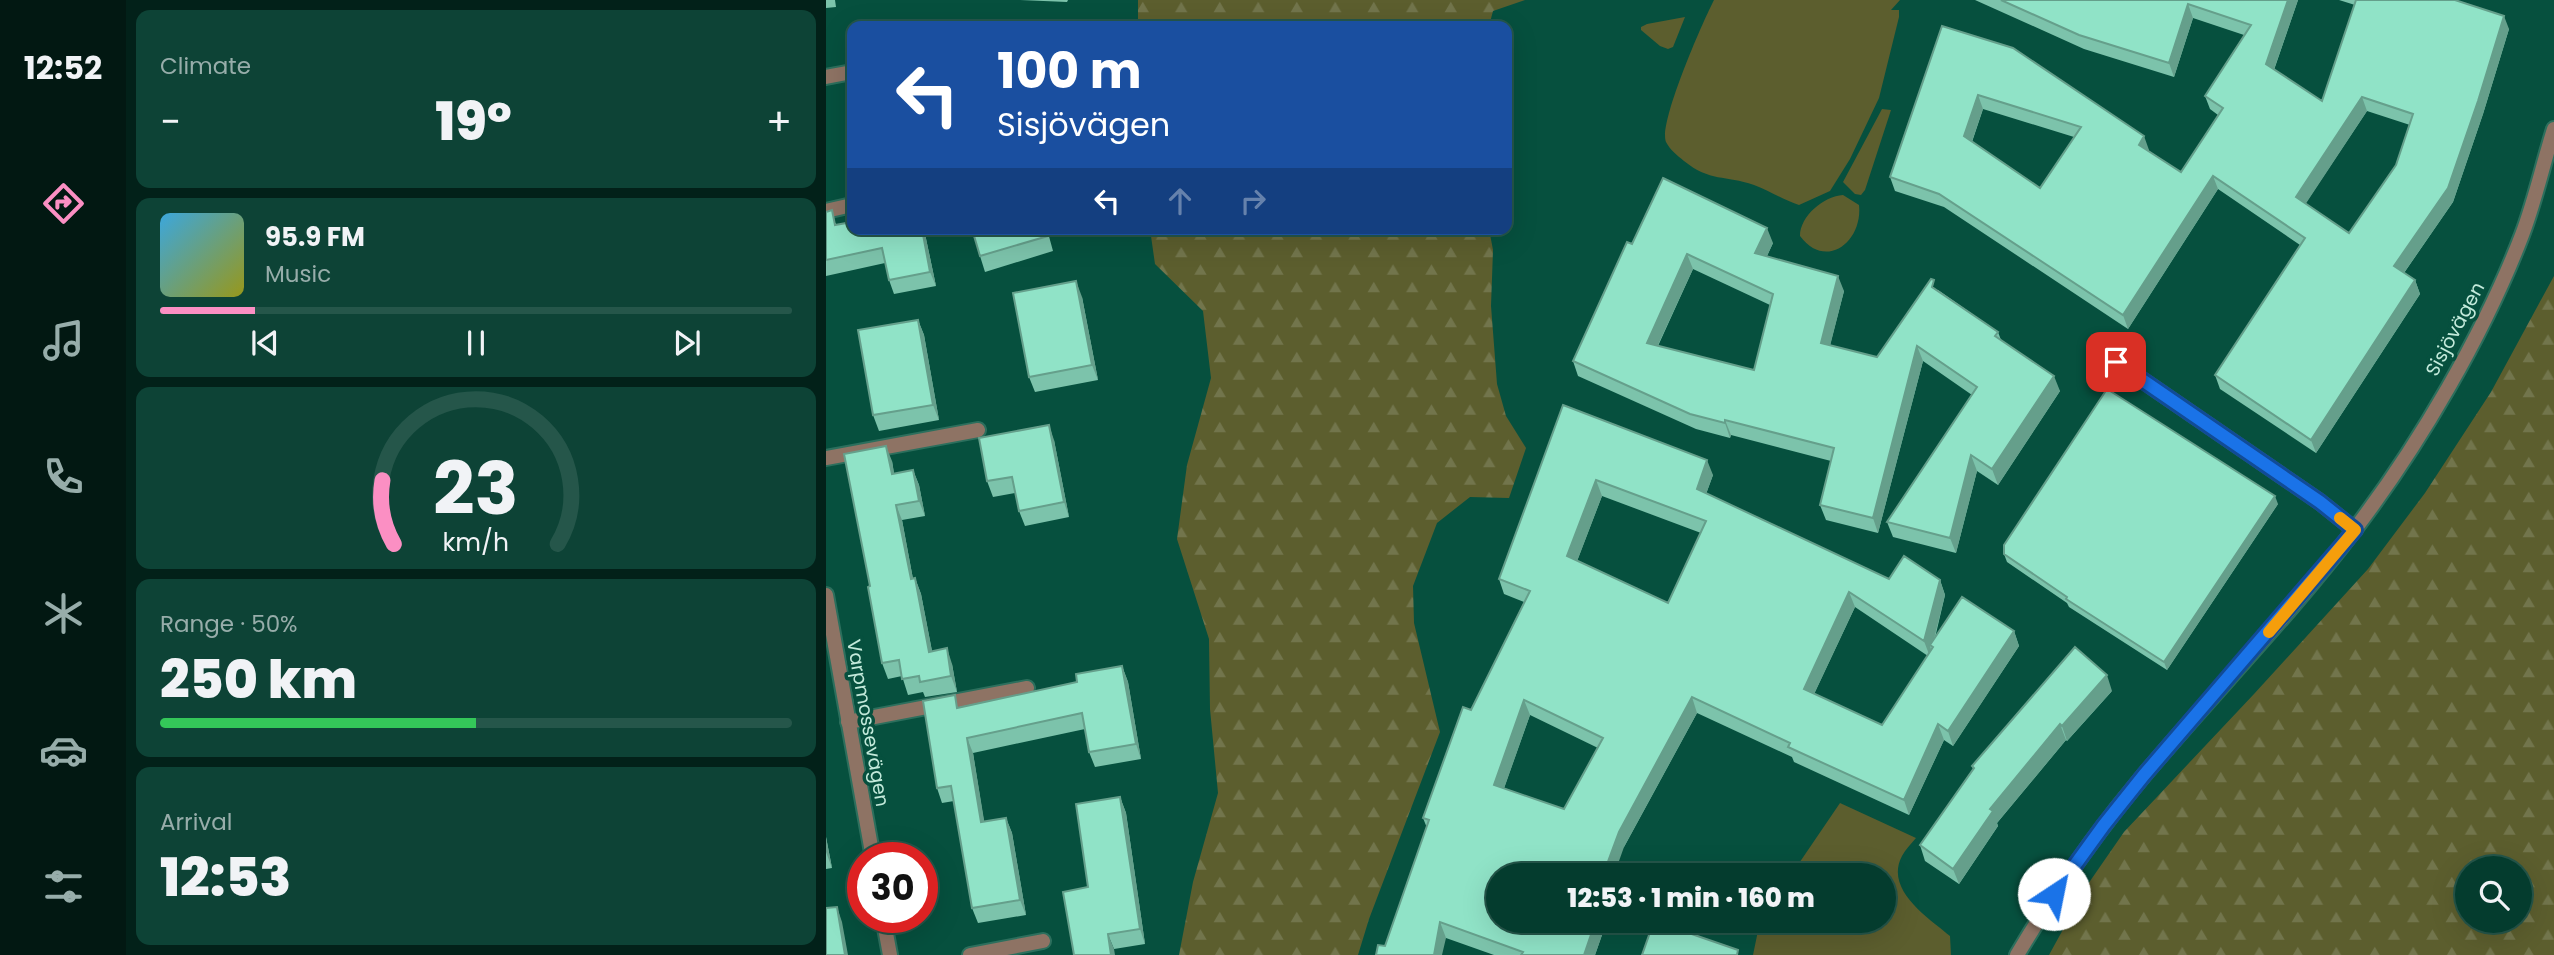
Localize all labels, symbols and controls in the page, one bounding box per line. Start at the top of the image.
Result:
text: 100 m [997,37,1142,105]
text: 12:52 [24,45,102,90]
icon: left [882,49,973,140]
text: Climate [160,50,251,82]
text: 19° [435,85,512,158]
text: − [160,95,181,148]
text: + [766,95,792,148]
text: Sisjövägen [997,102,1170,147]
icon: directions [39,179,88,228]
icon: left [1088,182,1126,220]
icon: ahead [1161,182,1199,220]
icon: right [1234,182,1272,220]
text: 95.9 FM [265,219,365,255]
text: Music [265,258,331,290]
street label: Sisjövägen [2419,277,2491,381]
icon: music [39,316,88,365]
icon: previous [246,324,284,362]
icon: pause [457,324,495,362]
icon: next [668,324,706,362]
pin [2086,332,2146,392]
icon: arrive [2097,343,2135,381]
text: 23 [433,438,519,539]
icon: phone [39,452,88,501]
text: km/h [443,524,509,559]
icon: climate [39,589,88,638]
text: Range · 50% [160,608,298,640]
street label: Varpmossevägen [840,637,896,809]
text: 250 km [160,643,357,716]
icon: car [39,726,88,775]
text: Arrival [160,806,232,838]
text: 12:53 [160,841,291,914]
speed limit sign: 30 [847,842,938,933]
map controls [2455,856,2532,933]
button: search [2455,856,2532,933]
position arrow [2017,857,2091,931]
icon: filters [39,862,88,911]
text: 12:53 · 1 min · 160 m [1567,880,1815,916]

